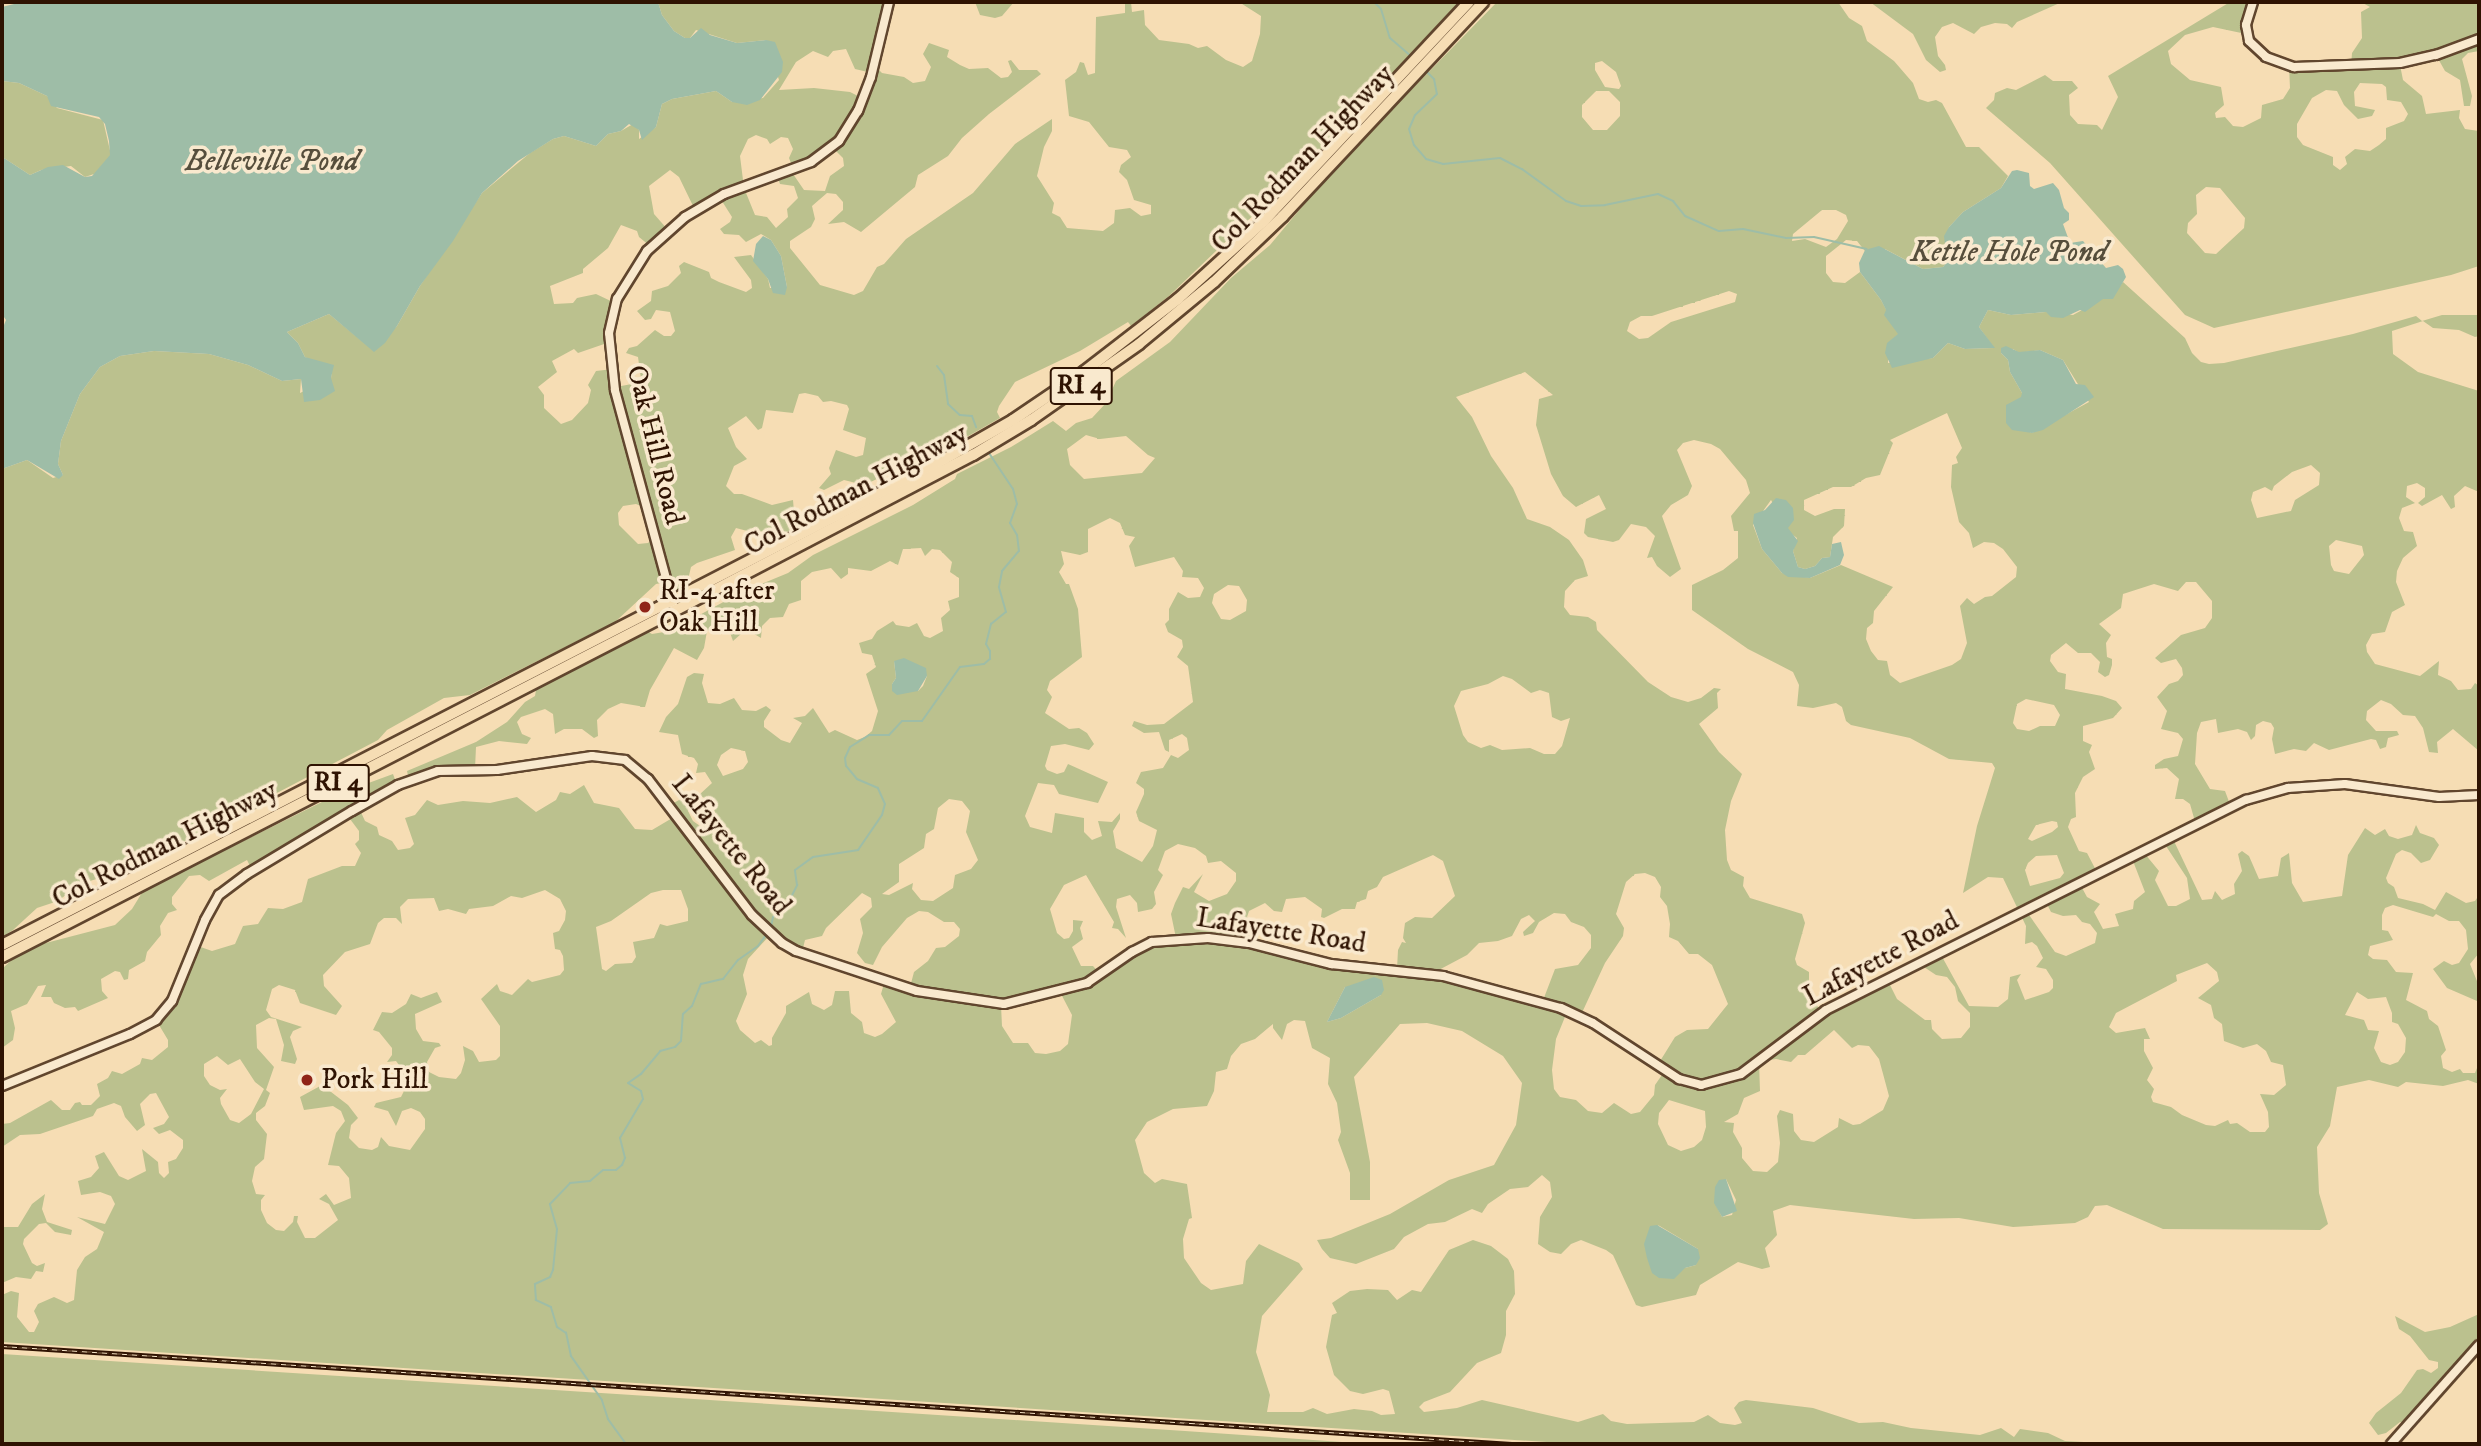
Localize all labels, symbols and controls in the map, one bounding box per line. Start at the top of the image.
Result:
street label: Col Rodman Highway [1205,58,1401,260]
water label: Belleville Pond [185,144,359,180]
water label: Kettle Hole Pond [1910,235,2108,271]
street label: Oak Hill Road [619,362,691,528]
road number: RI 4 [1050,364,1112,408]
street label: Col Rodman Highway [739,417,973,563]
place label: RI-4 after Oak Hill [659,574,774,640]
marker: RI-4 after Oak Hill [637,599,653,615]
road number: RI 4 [306,761,370,806]
street label: Lafayette Road [664,768,798,922]
street label: Col Rodman Highway [47,774,283,916]
street label: Lafayette Road [1194,901,1368,961]
street label: Lafayette Road [1798,904,1964,1014]
place label: Pork Hill [321,1063,428,1097]
marker: Pork Hill [299,1072,315,1088]

